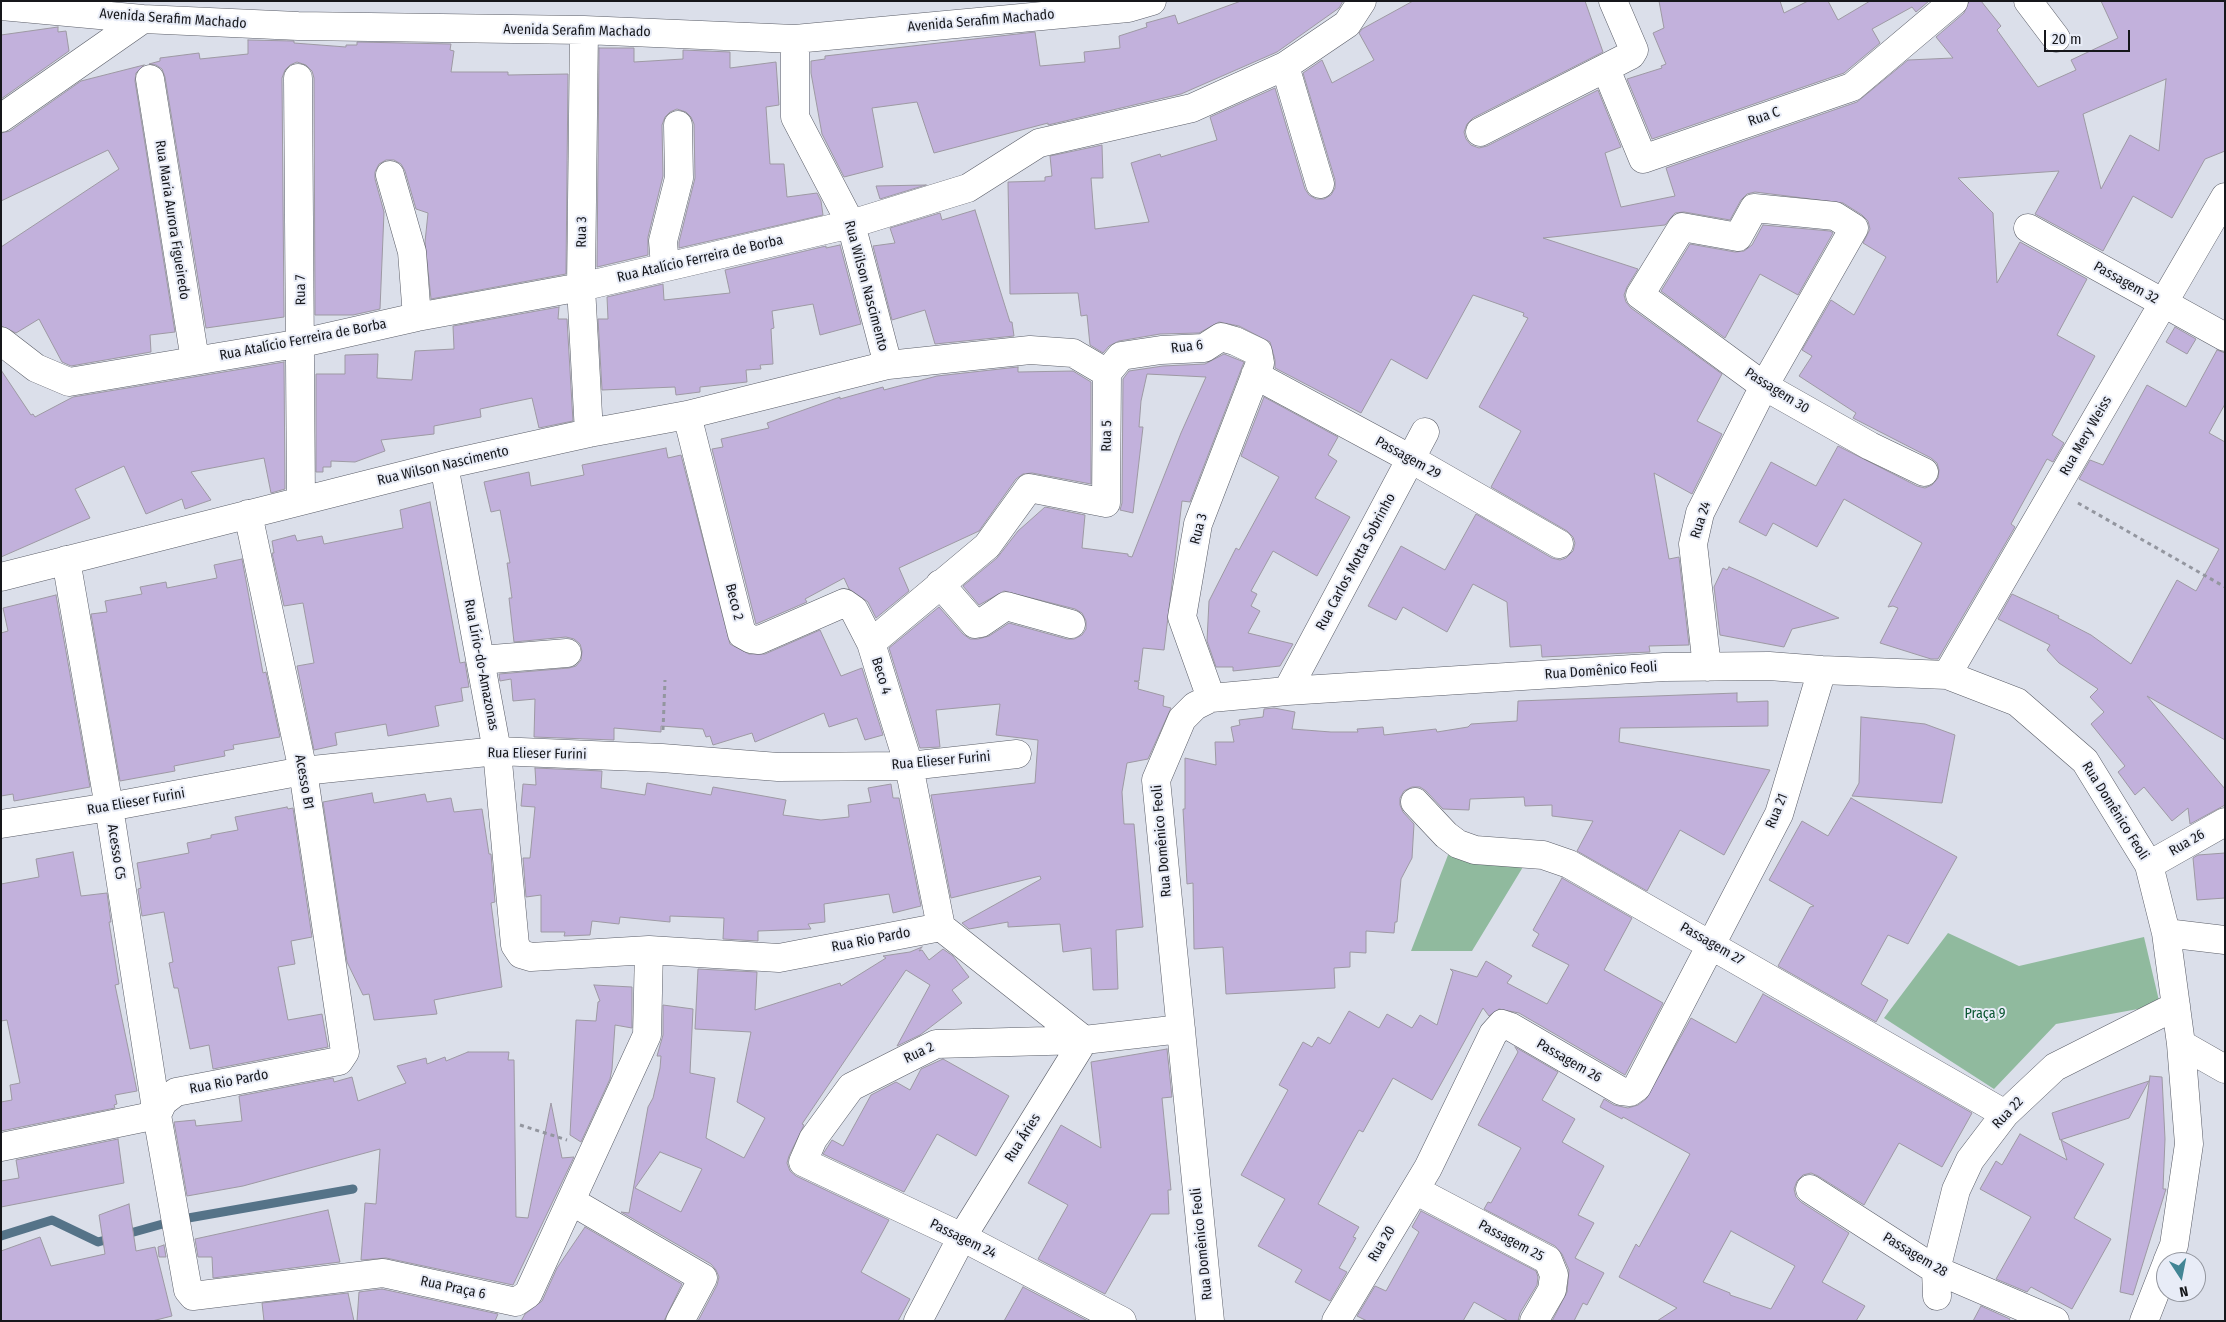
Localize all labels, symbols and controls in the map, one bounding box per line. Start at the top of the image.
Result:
street label: Avenida Serafim Machado [99,5,247,33]
street label: Avenida Serafim Machado [907,6,1055,36]
scale bar [2046,20,2132,52]
street label: Avenida Serafim Machado [503,21,651,41]
text: 20 m [2052,30,2082,48]
street label: Rua C [1746,104,1782,130]
street label: Rua Maria Aurora Figueiredo [151,139,193,301]
street label: Rua 3 [573,216,591,248]
street label: Rua Wilson Nascimento [840,219,892,353]
street label: Rua Atalício Ferreira de Borba [615,232,785,286]
street label: Passagem 32 [2091,258,2161,308]
street label: Rua 7 [292,274,310,306]
street label: Rua Atalício Ferreira de Borba [218,316,388,364]
street label: Rua 6 [1170,337,1204,357]
street label: Passagem 30 [1742,365,1812,417]
street label: Rua Mery Weiss [2056,393,2116,479]
street label: Rua 5 [1098,420,1116,452]
street label: Passagem 29 [1372,433,1444,483]
street label: Rua Wilson Nascimento [376,443,510,489]
street label: Rua Carlos Motta Sobrinho [1313,491,1399,633]
street label: Rua 24 [1687,499,1715,541]
street label: Rua 3 [1187,512,1211,546]
street label: Beco 2 [721,582,747,622]
street label: Rua Lírio-do-Amazonas [460,598,502,732]
street label: Beco 4 [867,656,895,696]
street label: Rua Domênico Feoli [1544,659,1658,683]
street label: Rua Elieser Furini [487,745,587,763]
street label: Rua Elieser Furini [891,748,991,774]
street label: Acesso B1 [291,753,317,811]
street label: Rua Domênico Feoli [2078,759,2152,863]
street label: Rua Domênico Feoli [1149,784,1175,898]
street label: Rua Elieser Furini [86,785,186,819]
street label: Rua 21 [1762,791,1792,831]
street label: Acesso C5 [103,823,129,881]
street label: Rua 26 [2166,826,2208,860]
street label: Passagem 27 [1677,919,1747,969]
street label: Rua Rio Pardo [830,924,912,956]
park label: Praça 9 [1964,1006,2006,1022]
street label: Passagem 26 [1534,1036,1604,1086]
street label: Rua 2 [901,1039,937,1067]
street label: Rua Rio Pardo [188,1066,270,1098]
street label: Rua 22 [1989,1094,2027,1132]
street label: Rua Áries [1002,1111,1044,1165]
street label: Rua Domênico Feoli [1188,1187,1216,1301]
street label: Passagem 24 [927,1216,999,1262]
street label: Passagem 25 [1475,1217,1547,1265]
street label: Rua 20 [1365,1223,1399,1265]
street label: Passagem 28 [1880,1229,1950,1281]
north arrow [2156,1252,2206,1302]
street label: Rua Praça 6 [419,1273,487,1303]
text: N [2178,1282,2190,1300]

